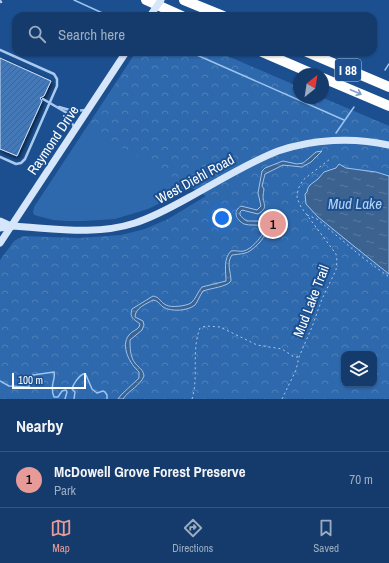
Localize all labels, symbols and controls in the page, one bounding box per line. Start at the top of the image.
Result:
search box [12,12,377,56]
icon: search [26,23,48,45]
text: Search here [58,24,125,45]
road number: I 88 [335,59,361,81]
north arrow [293,68,329,104]
one-way arrow [350,89,362,96]
street label: Raymond Drive [23,102,83,178]
street label: West Diehl Road [153,150,237,208]
water label: Mud Lake [328,193,382,214]
your location [212,208,232,228]
pin: 1 [260,209,286,239]
street label: Mud Lake Trail [289,262,333,340]
map controls [341,351,377,387]
button: layers [341,351,377,387]
scale bar [12,371,86,390]
text: 100 m [18,373,43,387]
text: Nearby [16,414,63,437]
text: McDowell Grove Forest Preserve [54,461,246,482]
text: 1 [26,471,32,488]
text: 70 m [349,471,373,488]
text: Park [54,482,76,499]
tab: Map [50,517,72,555]
tab: Directions [172,517,213,555]
tab: Saved [313,517,339,555]

